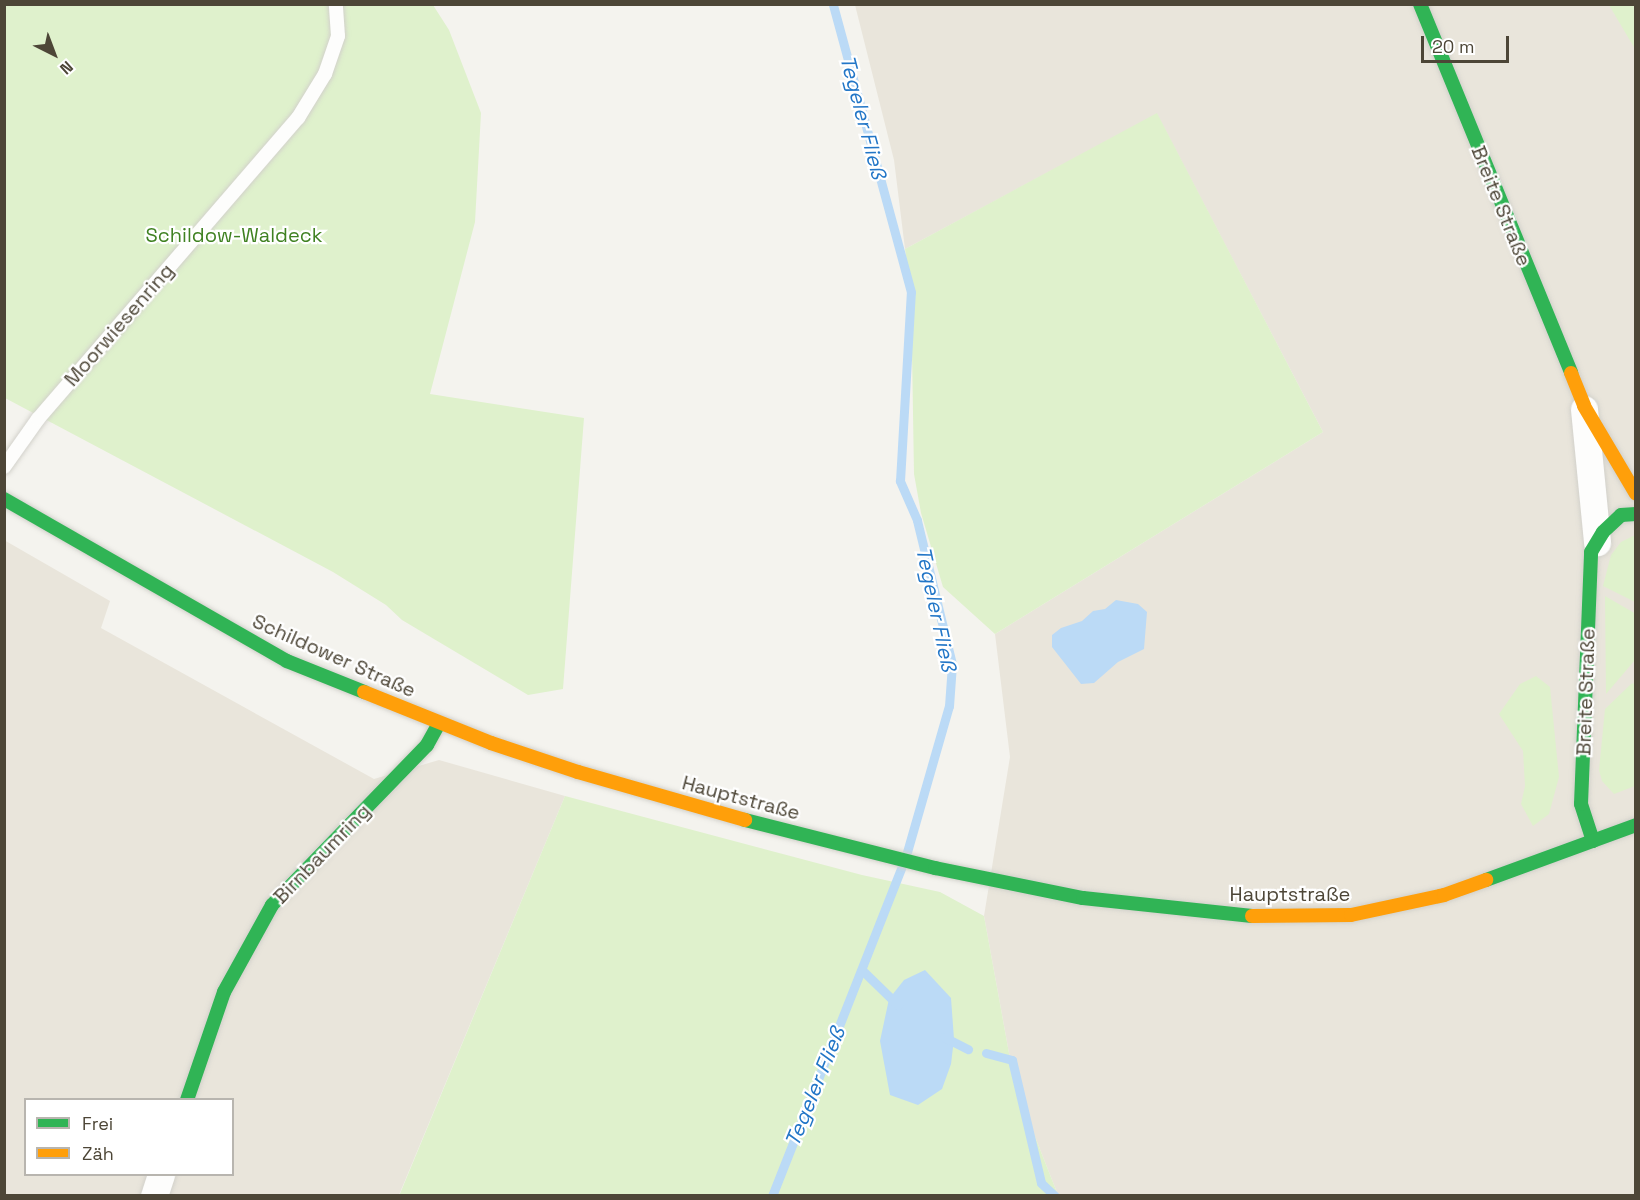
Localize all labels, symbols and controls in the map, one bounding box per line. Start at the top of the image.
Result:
north arrow [24,24,84,84]
scale bar [1424,24,1512,62]
text: 20 m [1432,35,1475,58]
water label: Tegeler Fließ [834,53,892,181]
text: N [55,56,77,79]
street label: Breite Straße [1466,142,1536,270]
park label: Schildow-Waldeck [146,223,322,247]
street label: Moorwiesenring [59,259,179,391]
water label: Tegeler Fließ [911,544,961,674]
street label: Schildower Straße [249,609,419,703]
street label: Breite Straße [1572,628,1600,756]
street label: Hauptstraße [679,771,803,825]
street label: Birnbaumring [269,799,375,909]
street label: Hauptstraße [1230,882,1350,906]
water label: Tegeler Fließ [780,1024,850,1150]
legend [24,1098,234,1176]
text: Frei [82,1112,113,1135]
text: Zäh [82,1142,114,1165]

